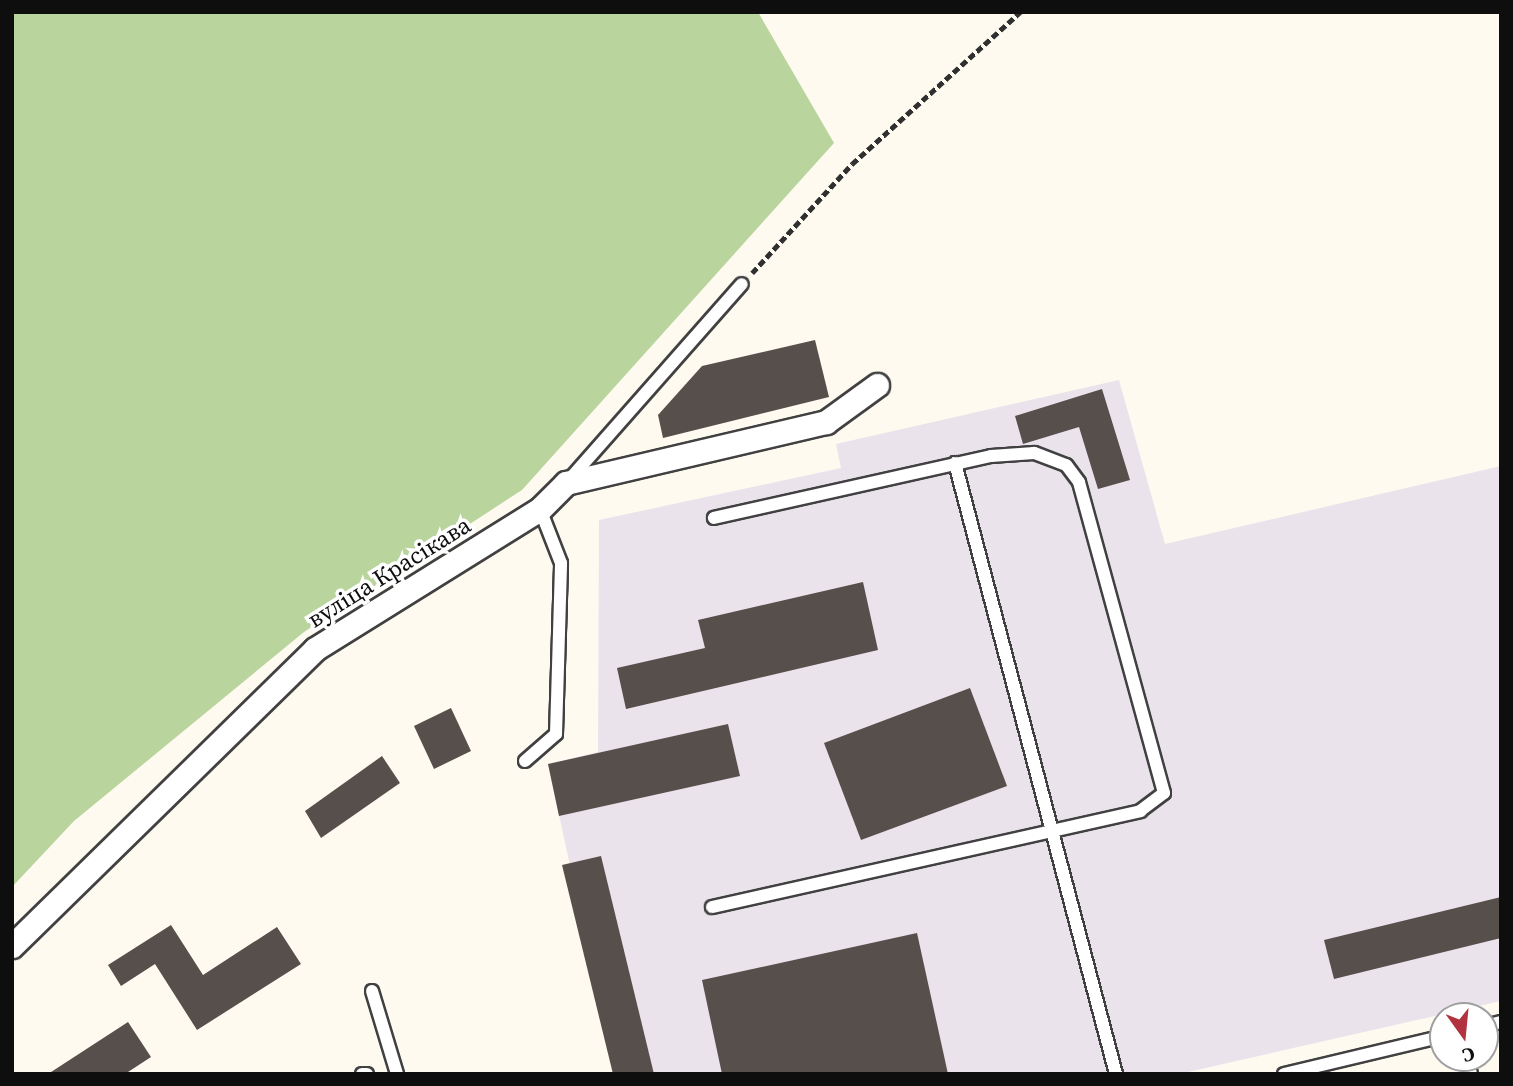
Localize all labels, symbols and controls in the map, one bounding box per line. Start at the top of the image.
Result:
street label: вуліца Красікава [302,510,476,634]
north arrow [1429,1002,1499,1072]
text: С [1460,1041,1478,1069]

